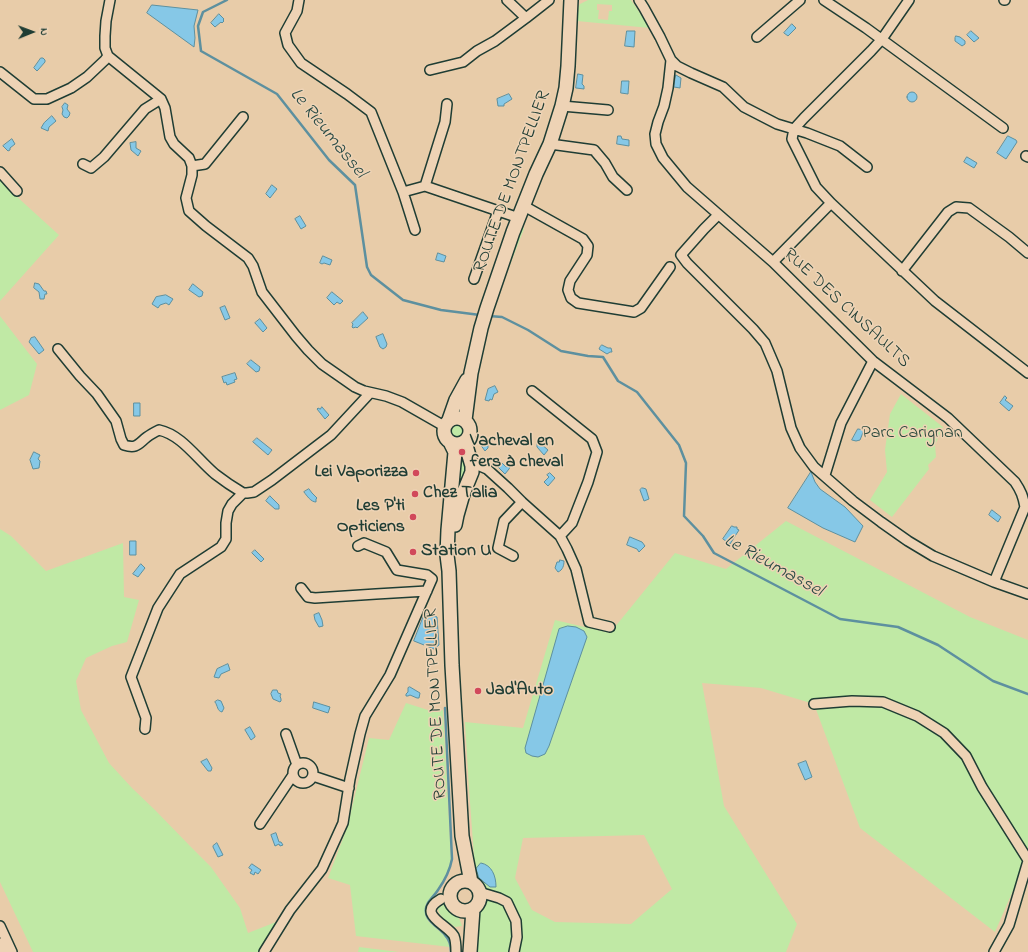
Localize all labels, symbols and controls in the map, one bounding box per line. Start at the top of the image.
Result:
north arrow [12,12,52,52]
text: N [36,28,52,36]
water label: Le Rieumassel [284,84,370,184]
street label: ROUTE DE MONTPELLIER [470,88,556,276]
street label: RUE DES CINSAULTS [778,245,914,373]
park label: Parc Carignan [861,423,963,445]
place label: Vacheval en fers à cheval [470,431,564,474]
marker: Vacheval en fers à cheval [457,447,467,457]
place label: Lei Vaporizza [315,462,408,484]
marker: Lei Vaporizza [411,468,421,478]
place label: Chez Talia [423,483,498,505]
marker: Chez Talia [410,489,420,499]
place label: Les P'ti Opticiens [337,496,405,538]
marker: Les P'ti Opticiens [408,512,418,522]
water label: Le Rieumassel [720,530,826,604]
place label: Station U [421,541,492,563]
marker: Station U [408,547,418,557]
street label: ROUTE DE MONTPELLIER [421,608,453,800]
place label: Jad'Auto [486,680,553,702]
marker: Jad'Auto [473,686,483,696]

